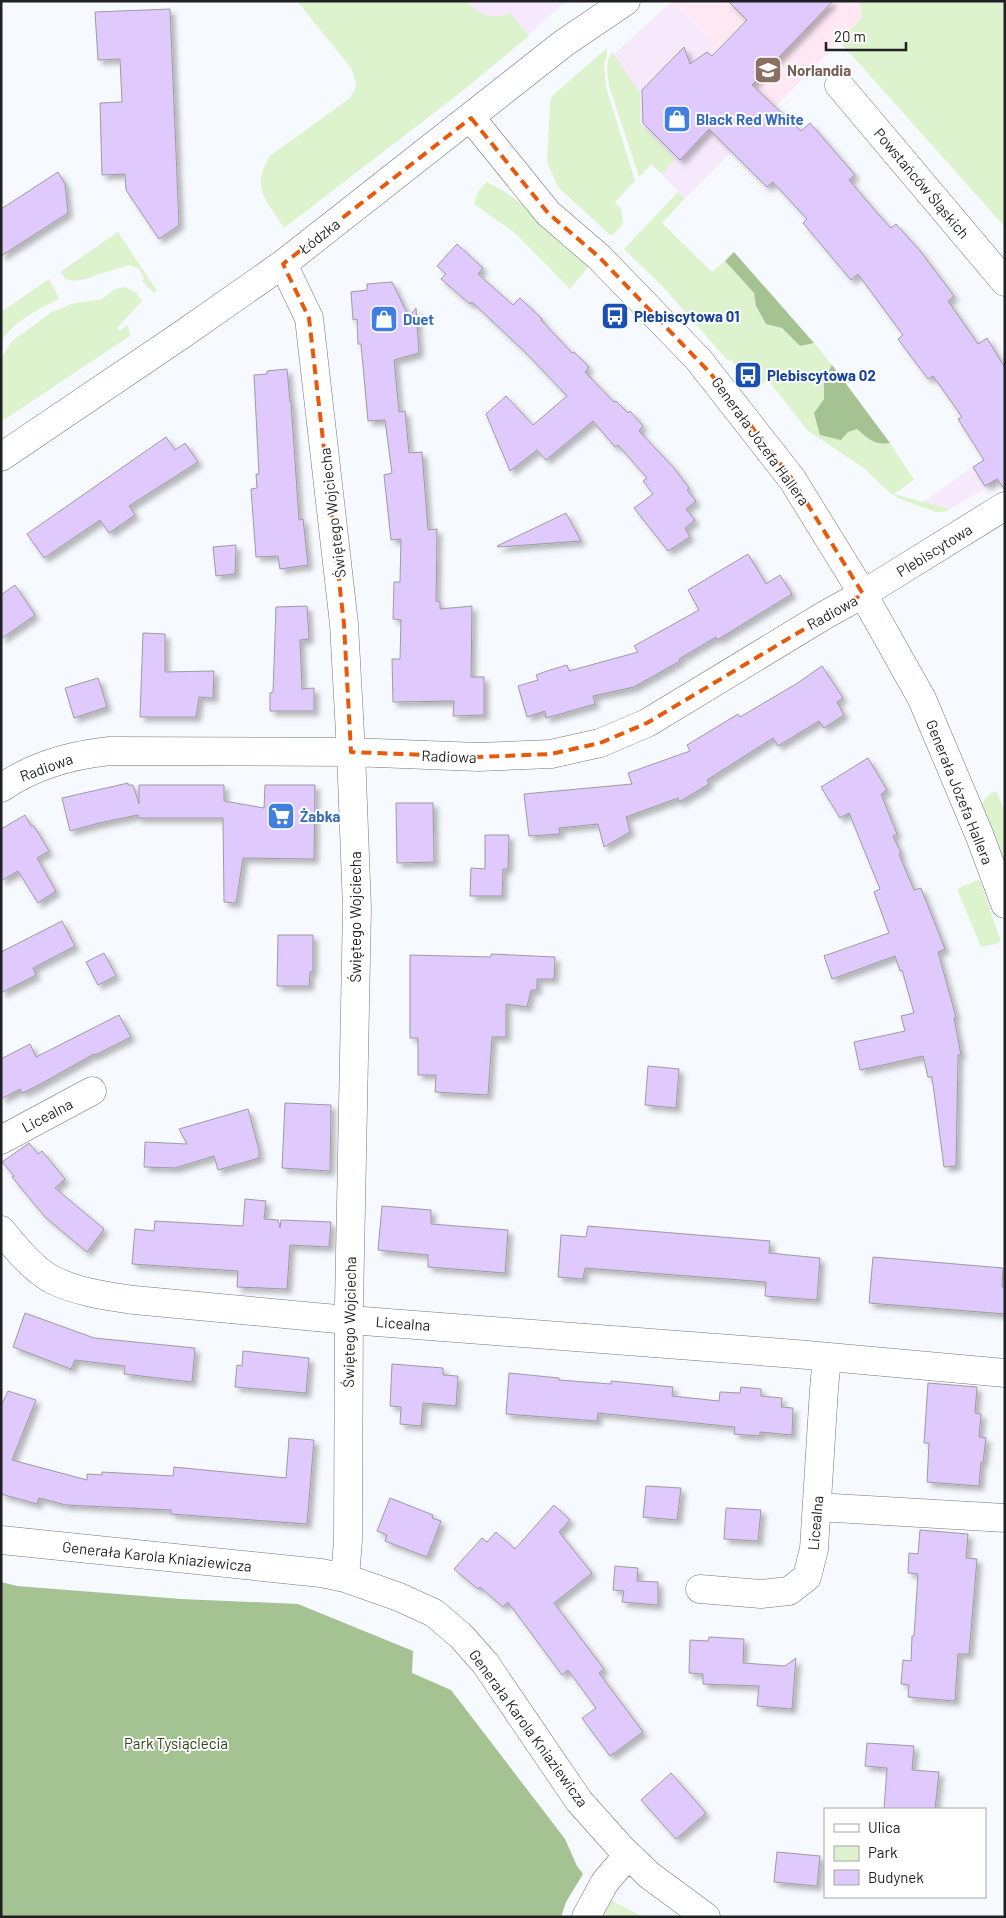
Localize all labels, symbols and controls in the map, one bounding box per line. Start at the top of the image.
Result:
scale bar [826,20,906,52]
text: 20 m [834,27,866,45]
school or university icon: Norlandia [753,55,783,85]
place label: Norlandia [787,61,851,79]
shop icon: Black Red White [662,104,692,134]
place label: Black Red White [696,110,804,128]
street label: Powstańców Śląskich [871,124,973,242]
street label: Łódzka [294,214,343,258]
bus stop icon: Plebiscytowa 01 [600,301,630,331]
shop icon: Duet [369,304,399,334]
place label: Plebiscytowa 01 [634,307,740,325]
place label: Duet [403,310,434,328]
bus stop icon: Plebiscytowa 02 [733,360,763,390]
place label: Plebiscytowa 02 [767,366,876,384]
street label: Generała Józefa Hallera [708,373,814,509]
street label: Świętego Wojciecha [315,447,349,579]
street label: Plebiscytowa [893,520,975,580]
street label: Radiowa [804,591,860,633]
street label: Generała Józefa Hallera [923,717,997,867]
street label: Radiowa [421,746,477,766]
street label: Radiowa [17,749,75,785]
supermarket icon: Żabka [266,801,296,831]
place label: Żabka [300,807,340,825]
street label: Świętego Wojciecha [346,851,364,983]
street label: Licealna [19,1094,75,1136]
street label: Świętego Wojciecha [339,1256,359,1388]
street label: Licealna [375,1312,431,1334]
street label: Licealna [804,1495,826,1551]
street label: Generała Karola Kniaziewicza [61,1537,253,1575]
street label: Generała Karola Kniaziewicza [466,1646,592,1810]
park label: Park Tysiąclecia [124,1734,228,1752]
legend [824,1808,986,1898]
text: Ulica [868,1818,900,1836]
text: Park [868,1843,898,1861]
text: Budynek [868,1868,924,1886]

